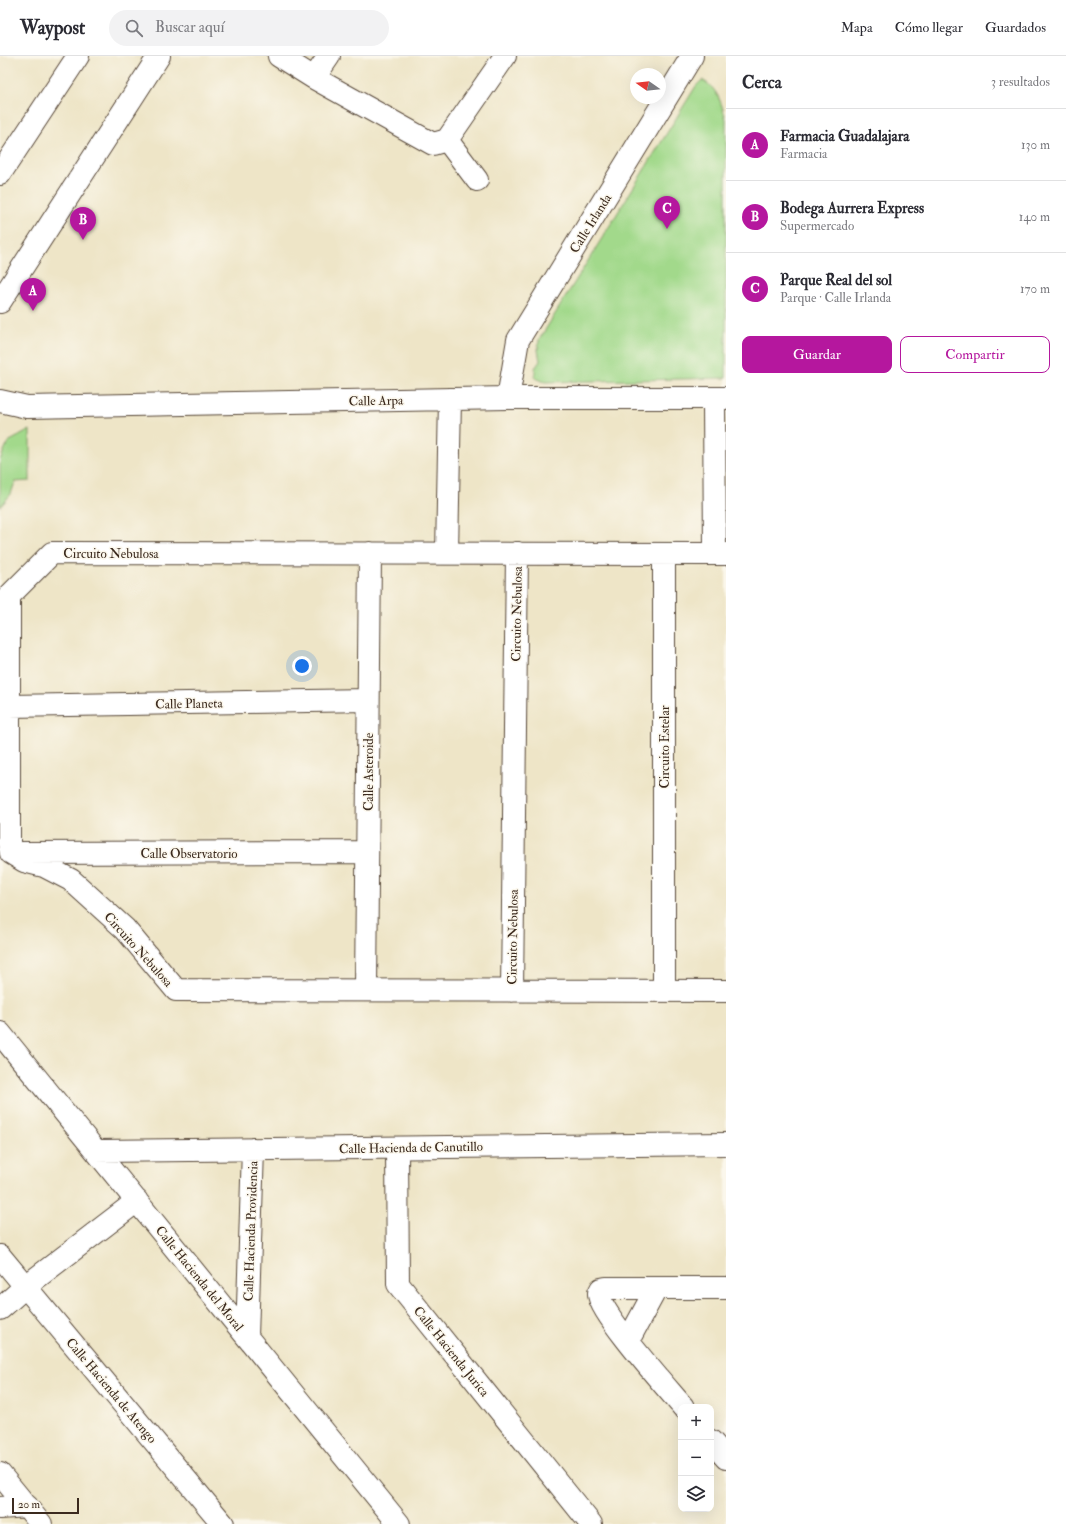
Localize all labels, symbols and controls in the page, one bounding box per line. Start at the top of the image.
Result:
search box [109,10,389,46]
text: Waypost [20,16,85,40]
icon: search [123,17,145,39]
text: Buscar aquí [155,18,225,37]
text: Mapa [841,19,873,36]
text: Cómo llegar [895,19,963,36]
text: Guardados [985,19,1046,36]
north arrow [630,68,666,104]
text: Cerca [742,72,782,93]
text: 3 resultados [991,74,1050,90]
text: Farmacia Guadalajara [780,127,909,146]
text: A [751,137,759,153]
text: 130 m [1021,137,1050,153]
text: Farmacia [780,146,827,162]
street label: Calle Irlanda [566,190,616,256]
pin: C [654,196,680,229]
text: Bodega Aurrera Express [780,199,924,218]
pin: B [70,207,96,240]
text: B [751,209,759,225]
text: 140 m [1019,209,1050,225]
text: Supermercado [780,218,854,234]
text: Parque Real del sol [780,271,892,290]
pin: A [20,278,46,311]
text: C [750,281,760,297]
text: 170 m [1020,281,1050,297]
text: Parque · Calle Irlanda [780,290,891,306]
button: Guardar [742,336,892,373]
button: Compartir [900,336,1050,373]
street label: Calle Arpa [349,393,404,410]
street label: Circuito Nebulosa [63,546,159,562]
street label: Circuito Nebulosa [508,566,526,662]
your location [292,656,312,676]
street label: Calle Planeta [155,695,224,713]
street label: Circuito Estelar [657,705,673,789]
street label: Calle Asteroide [361,732,377,811]
street label: Calle Observatorio [140,846,238,862]
street label: Circuito Nebulosa [504,889,522,985]
street label: Circuito Nebulosa [100,909,177,991]
street label: Calle Hacienda de Canutillo [339,1139,483,1157]
street label: Calle Hacienda Providencia [241,1160,261,1302]
street label: Calle Hacienda del Moral [152,1223,247,1335]
street label: Calle Hacienda Jurica [410,1303,493,1400]
street label: Calle Hacienda de Atengo [62,1335,160,1447]
map controls [678,1404,714,1512]
button: + [678,1404,714,1440]
button: − [678,1440,714,1476]
button: layers [678,1476,714,1512]
scale bar [12,1496,79,1515]
text: 20 m [18,1498,40,1511]

